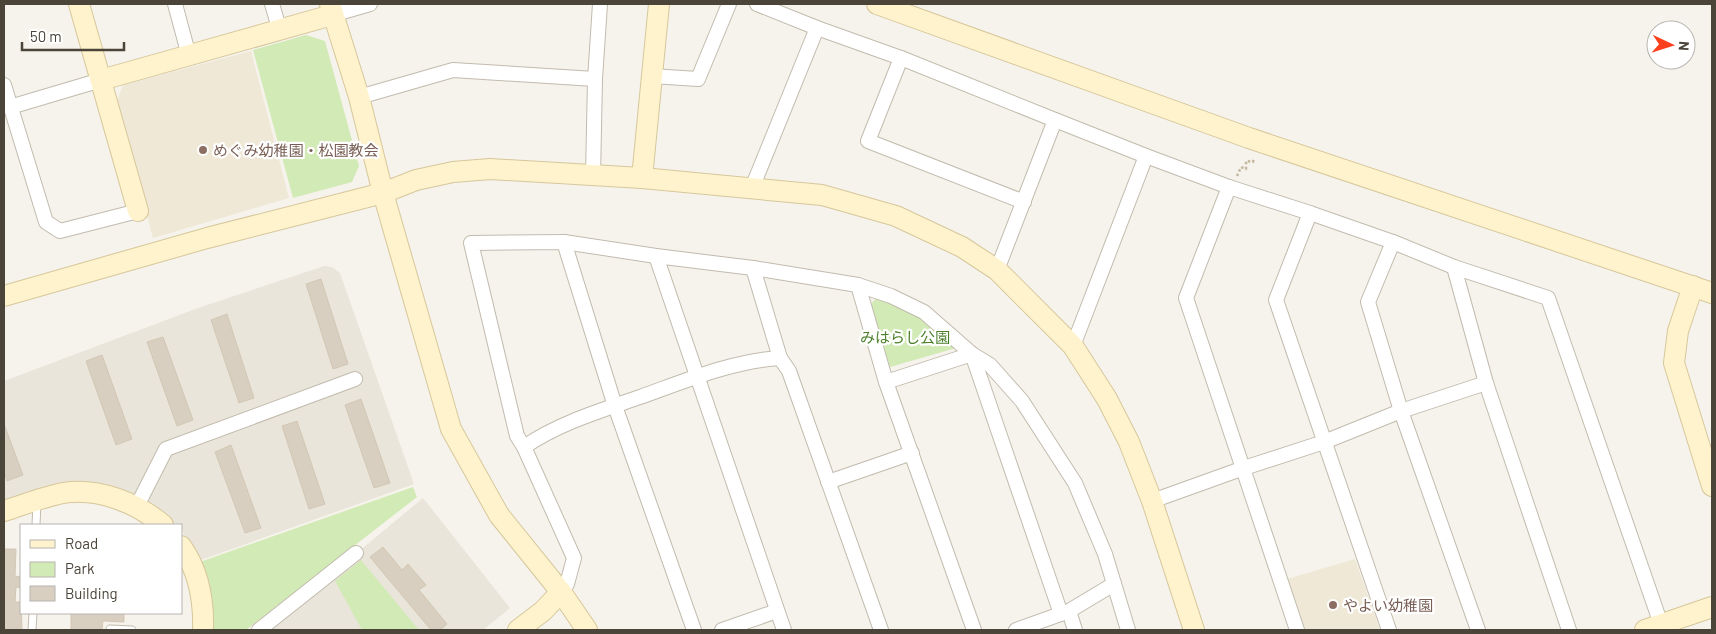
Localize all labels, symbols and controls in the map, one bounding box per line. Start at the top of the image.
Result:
scale bar [22,20,125,52]
north arrow [1646,20,1696,70]
text: 50 m [30,27,62,45]
text: N [1676,41,1693,51]
place label: めぐみ幼稚園・松園教会 [213,141,378,159]
marker: めぐみ幼稚園・松園教会 [197,144,209,156]
park label: みはらし公園 [860,328,950,346]
legend [20,524,182,614]
text: Road [65,534,98,552]
text: Park [65,559,95,577]
text: Building [65,584,118,602]
place label: やよい幼稚園 [1343,596,1433,614]
marker: やよい幼稚園 [1327,599,1339,611]

